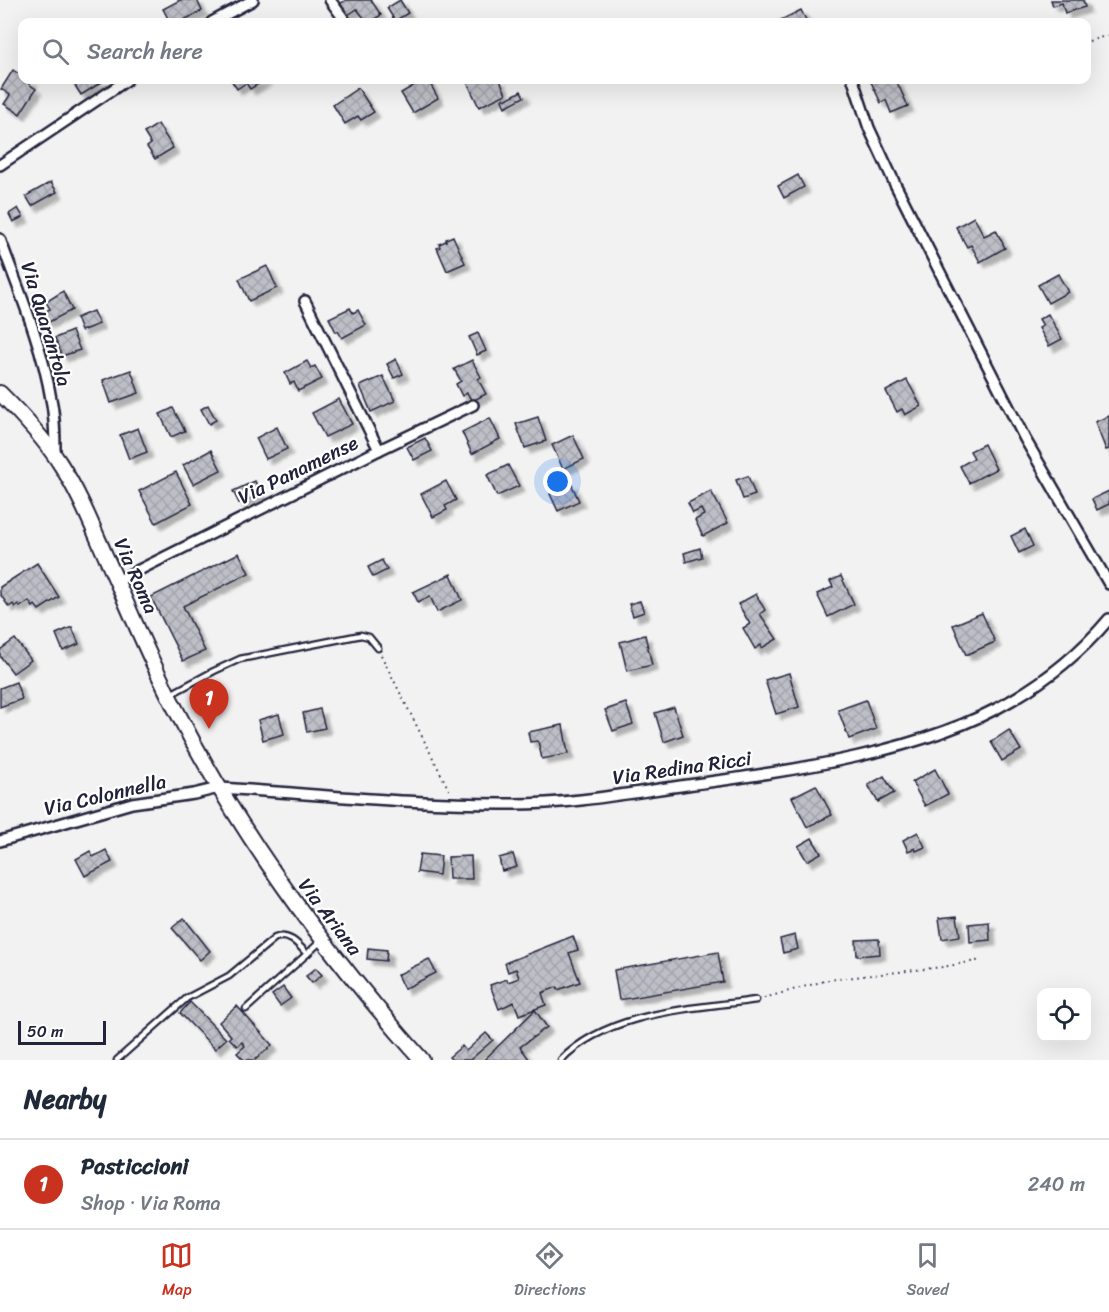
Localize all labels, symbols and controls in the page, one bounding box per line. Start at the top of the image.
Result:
search box [18,18,1091,84]
text: Search here [87,32,203,71]
icon: search [39,35,72,68]
street label: Via Quarantola [10,257,82,391]
street label: Via Panamense [232,425,365,514]
your location [543,467,572,496]
street label: Via Roma [104,532,168,620]
pin: 1 [190,680,228,729]
street label: Via Redina Ricci [610,741,755,795]
street label: Via Colonnella [41,764,169,826]
street label: Via Ariana [289,870,372,964]
map controls [1037,988,1091,1042]
button: locate [1037,988,1091,1042]
text: 50 m [27,1017,63,1046]
scale bar [18,1018,106,1046]
text: Nearby [24,1076,106,1122]
text: Pasticcioni [81,1147,188,1186]
text: 1 [39,1167,48,1202]
text: 240 m [1028,1167,1085,1202]
text: Shop · Via Roma [81,1186,221,1221]
tab: Map [160,1239,193,1304]
tab: Directions [514,1239,586,1304]
tab: Saved [906,1239,949,1304]

